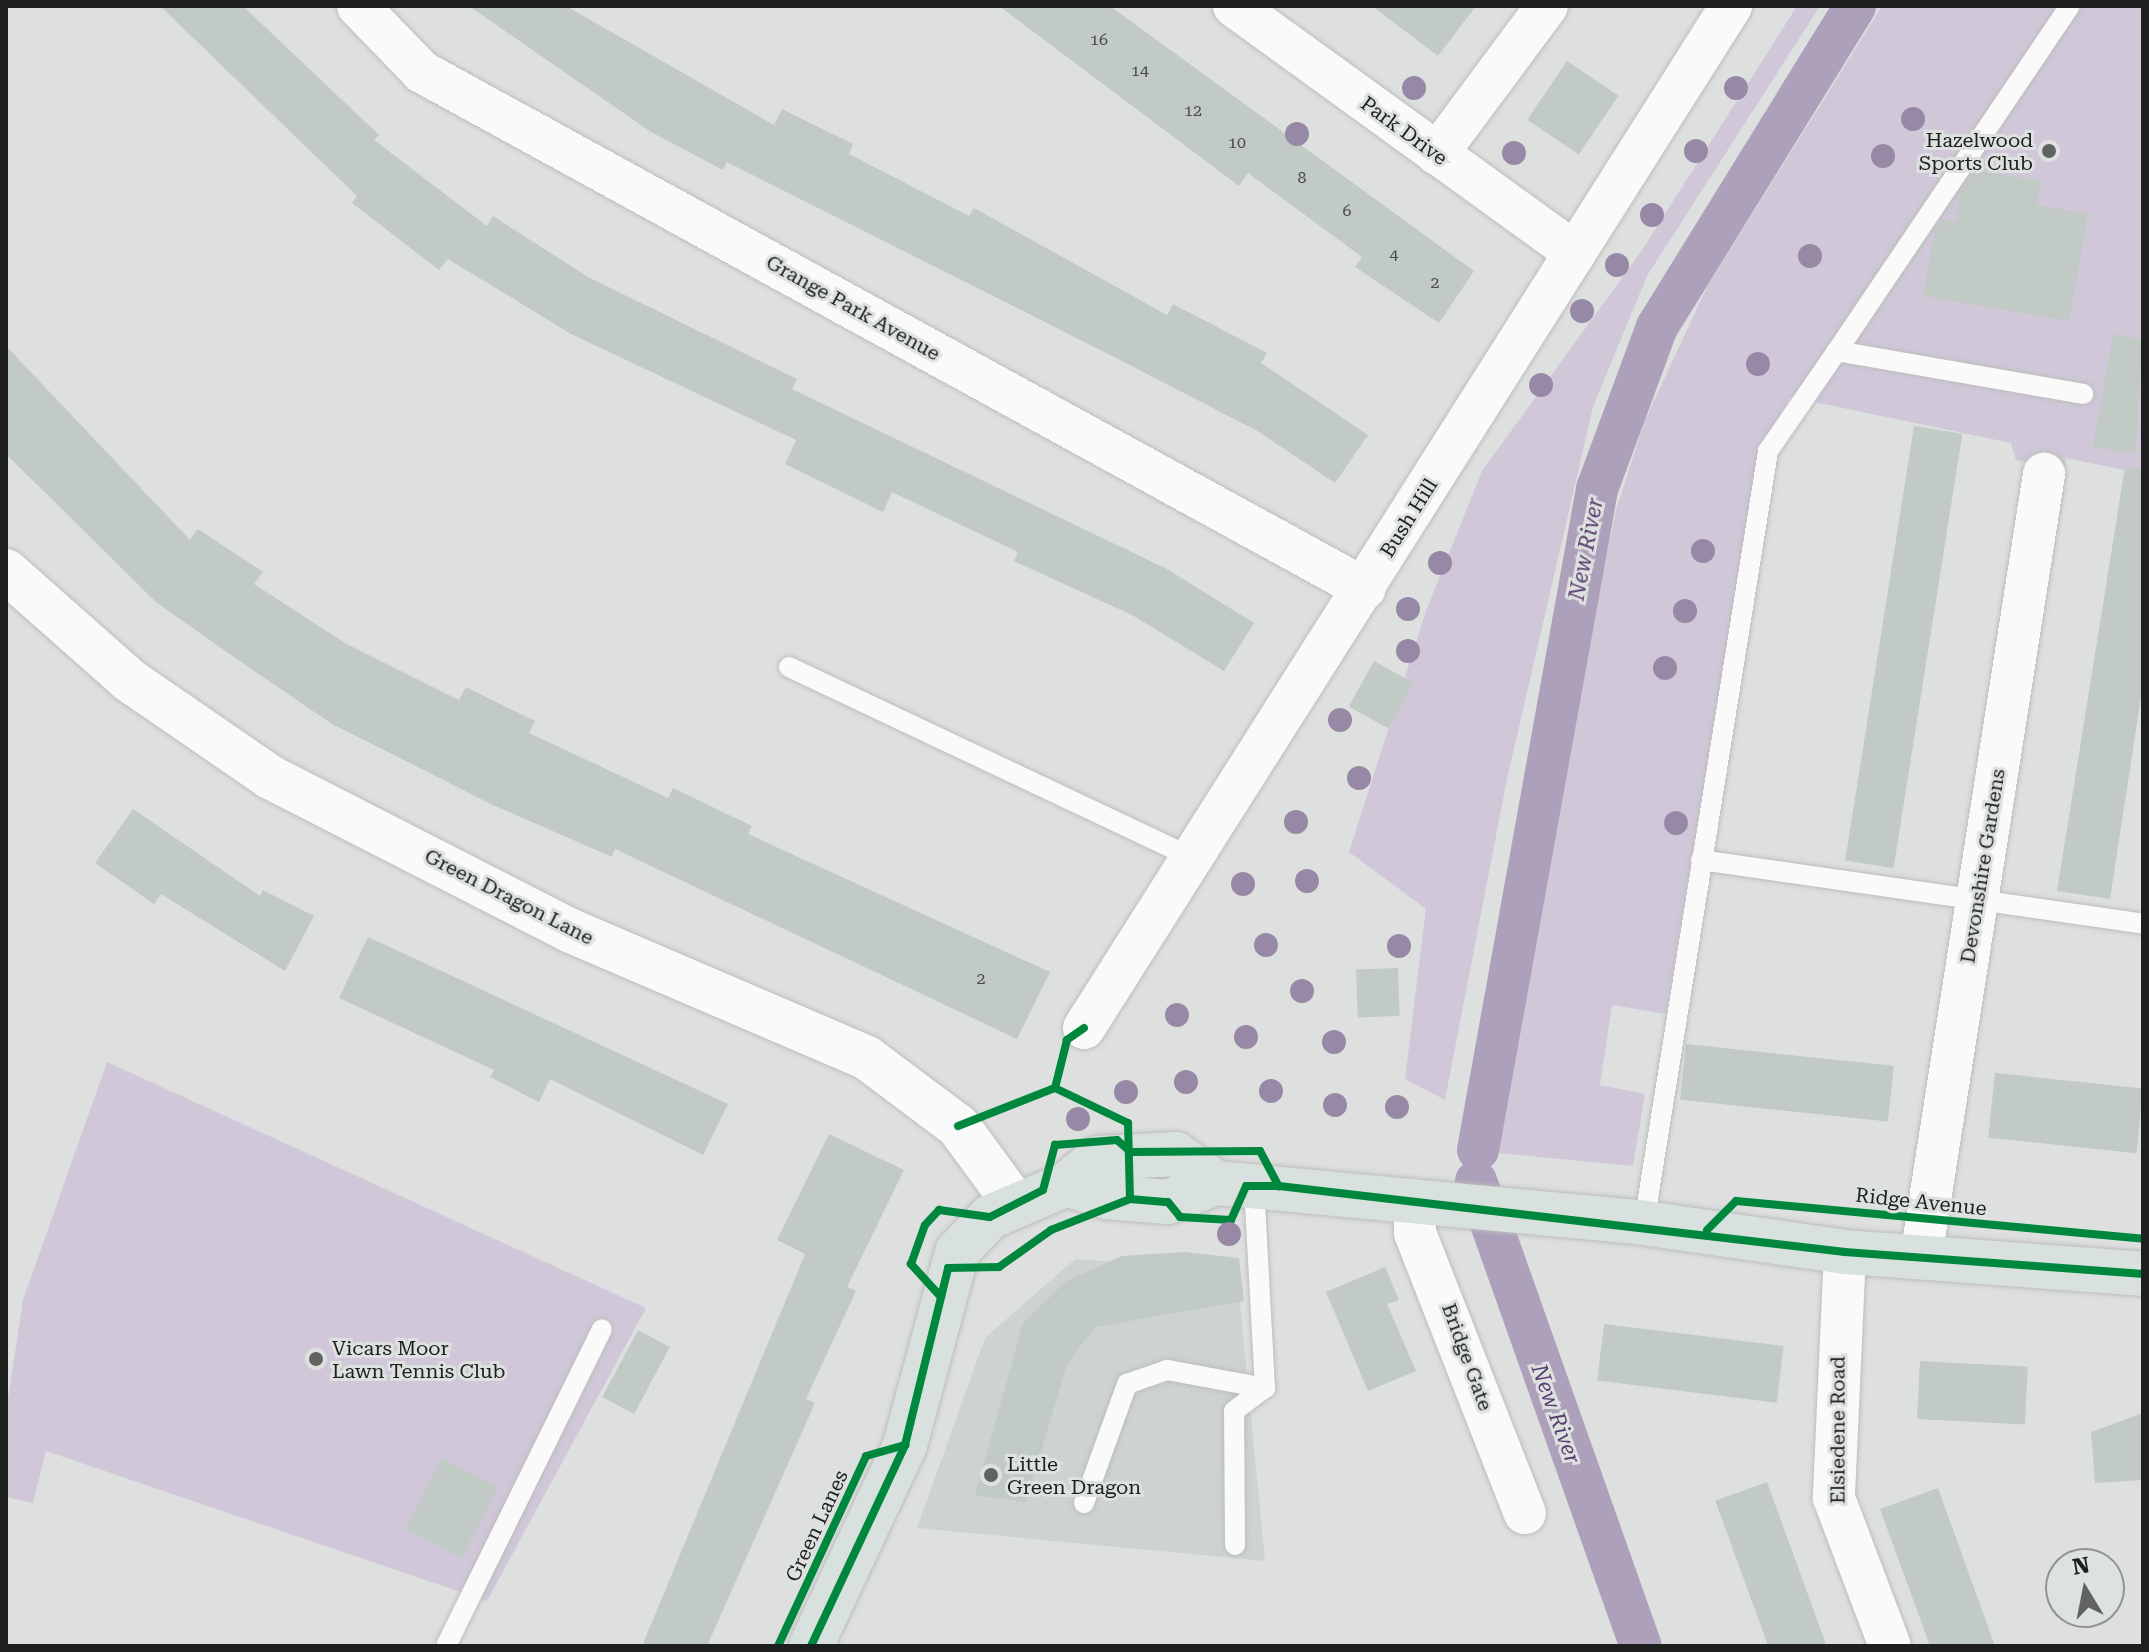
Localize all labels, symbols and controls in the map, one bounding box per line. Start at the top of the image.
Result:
house number: 16 [1090,30,1108,50]
house number: 14 [1131,61,1149,81]
street label: Park Drive [1356,92,1452,170]
house number: 12 [1184,101,1202,121]
place label: Hazelwood Sports Club [1919,128,2033,175]
house number: 10 [1228,133,1246,153]
marker: Hazelwood Sports Club [2040,142,2058,160]
house number: 8 [1298,168,1306,188]
house number: 6 [1343,201,1351,221]
house number: 4 [1390,245,1398,265]
street label: Grange Park Avenue [762,250,944,366]
house number: 2 [1431,273,1439,293]
street label: Bush Hill [1375,474,1443,562]
water label: New River [1563,495,1609,603]
street label: Devonshire Gardens [1956,767,2010,965]
street label: Green Dragon Lane [421,844,597,950]
house number: 2 [977,969,985,989]
street label: Ridge Avenue [1854,1183,1988,1221]
street label: Bridge Gate [1436,1300,1498,1414]
place label: Vicars Moor Lawn Tennis Club [332,1336,505,1383]
marker: Vicars Moor Lawn Tennis Club [307,1350,325,1368]
street label: Elsiedene Road [1826,1356,1850,1504]
water label: New River [1526,1361,1586,1467]
place label: Little Green Dragon [1007,1452,1141,1499]
street label: Green Lanes [781,1466,853,1586]
marker: Little Green Dragon [982,1466,1000,1484]
north arrow [2045,1548,2125,1628]
text: N [2071,1552,2092,1580]

